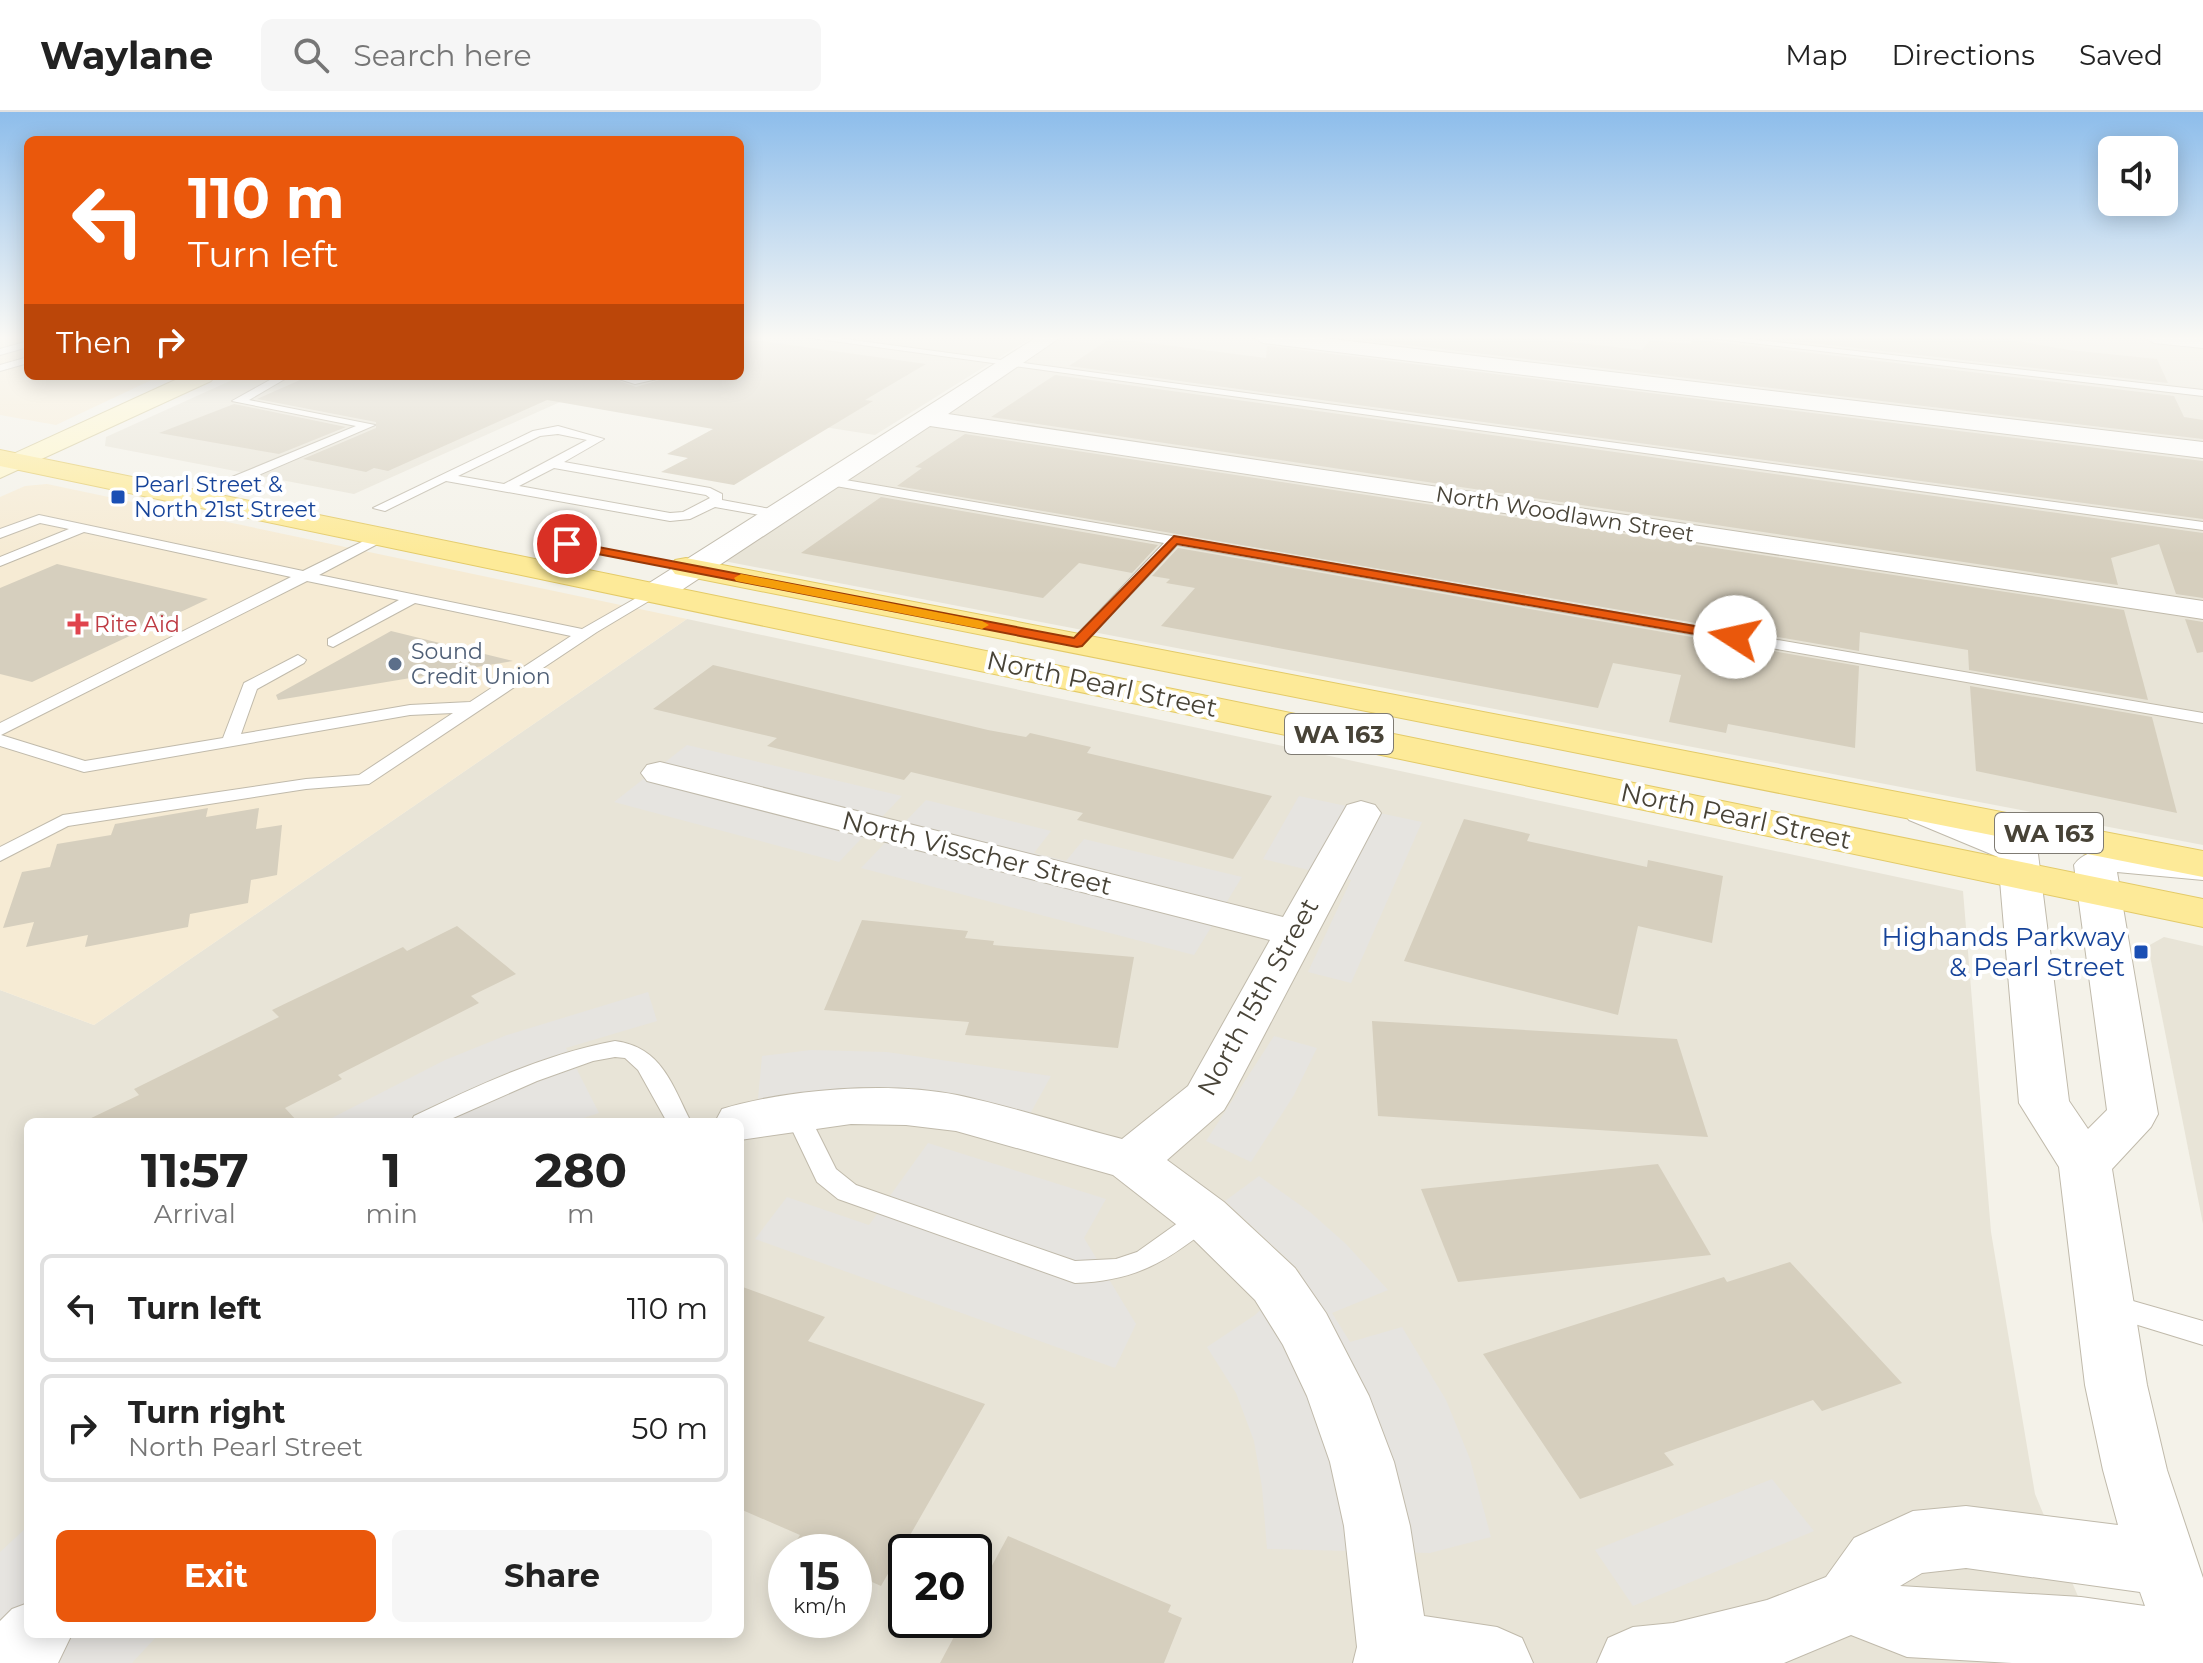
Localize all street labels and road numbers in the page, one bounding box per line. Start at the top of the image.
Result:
street label: North Woodlawn Street [1434,480,1696,548]
street label: North Pearl Street [984,644,1220,724]
road number: WA 163 [1285,714,1393,754]
street label: North Pearl Street [1618,776,1854,856]
street label: North Visscher Street [839,804,1115,902]
road number: WA 163 [1995,813,2103,853]
street label: North 15th Street [1190,893,1326,1101]

